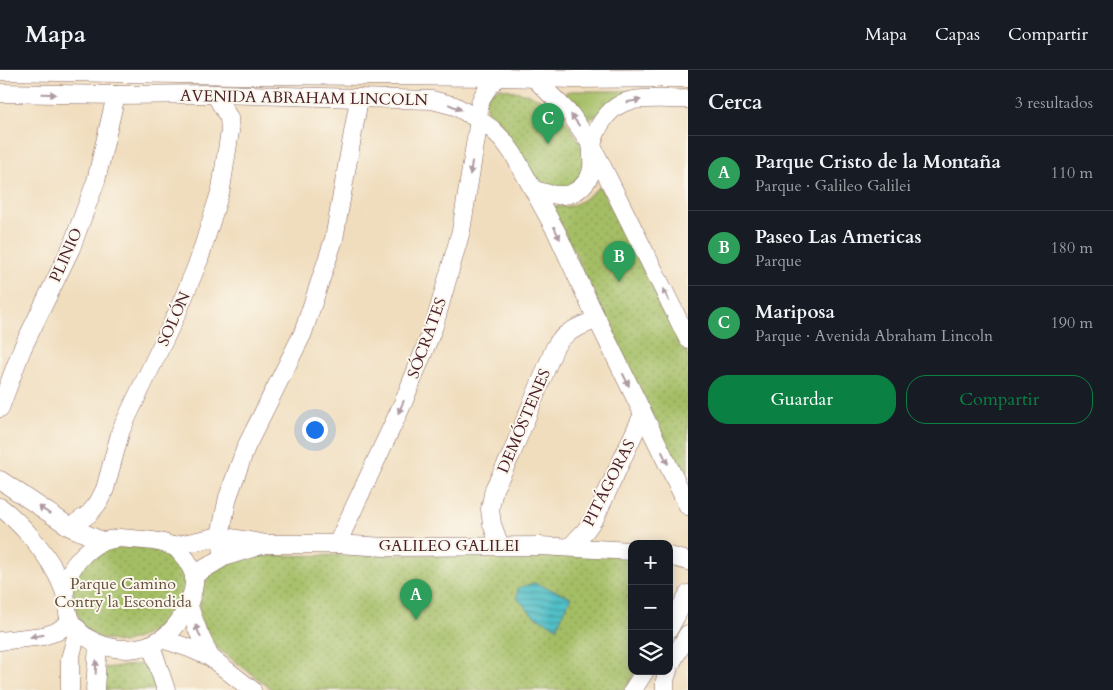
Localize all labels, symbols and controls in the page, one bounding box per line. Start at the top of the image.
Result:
text: Mapa [25,18,86,51]
text: Mapa [865,22,907,47]
text: Capas [935,22,980,47]
text: Compartir [1008,22,1088,47]
street label: AVENIDA ABRAHAM LINCOLN [180,85,428,111]
text: Cerca [708,88,762,117]
one-way arrow [41,90,57,98]
text: 3 resultados [1015,92,1093,114]
one-way arrow [627,97,643,105]
pin: C [532,103,564,144]
one-way arrow [448,104,462,112]
one-way arrow [570,113,580,127]
text: Parque Cristo de la Montaña [755,149,1001,175]
one-way arrow [467,161,475,177]
text: A [718,162,730,184]
text: 110 m [1051,162,1093,184]
text: Parque · Galileo Galilei [755,175,911,197]
street label: PLINIO [44,224,88,286]
text: Paseo Las Americas [755,224,922,250]
one-way arrow [553,226,561,240]
text: B [718,237,730,259]
text: 180 m [1051,237,1093,259]
pin: B [603,241,635,282]
text: Parque [755,250,802,272]
street label: SOLÓN [152,288,196,350]
one-way arrow [662,288,670,302]
street label: SÓCRATES [402,294,452,382]
text: Mariposa [755,299,835,325]
text: C [718,312,730,334]
text: 190 m [1051,312,1093,334]
text: Parque · Avenida Abraham Lincoln [755,325,993,347]
street label: DEMÓSTENES [492,365,556,477]
one-way arrow [622,372,630,387]
button: Guardar [708,375,896,424]
button: Compartir [906,375,1093,424]
one-way arrow [396,400,404,414]
your location [302,417,328,443]
street label: PITÁGORAS [578,436,640,530]
one-way arrow [661,451,669,465]
one-way arrow [38,505,51,515]
street label: GALILEO GALILEI [378,535,520,557]
map controls [628,540,673,675]
button: + [628,540,673,585]
park label: Parque Camino Contry la Escondida [54,573,192,613]
pin: A [400,579,432,620]
button: − [628,585,673,630]
one-way arrow [194,624,202,638]
button: layers [628,630,673,675]
one-way arrow [29,633,45,641]
one-way arrow [93,658,101,674]

